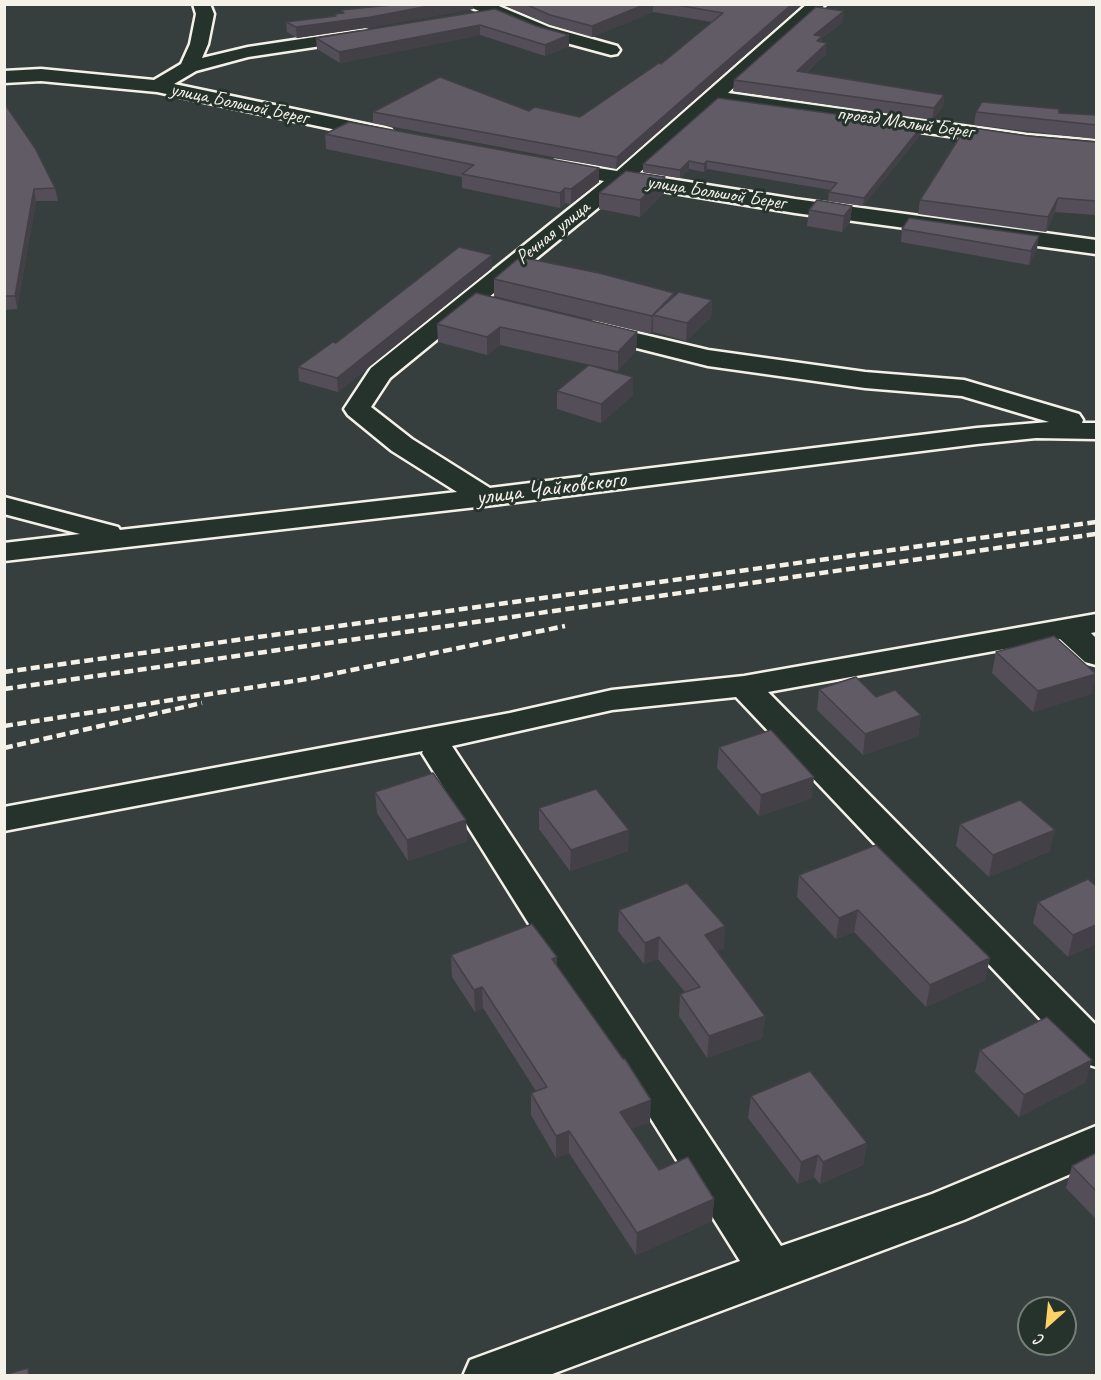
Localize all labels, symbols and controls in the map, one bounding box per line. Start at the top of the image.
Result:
street label: улица Большой Берег [168,78,310,130]
street label: проезд Малый Берег [835,102,975,144]
street label: улица Большой Берег [645,170,787,216]
street label: Речная улица [511,196,595,270]
street label: улица Чайковского [474,466,628,512]
north arrow [1017,1296,1077,1356]
text: С [1032,1330,1048,1351]

